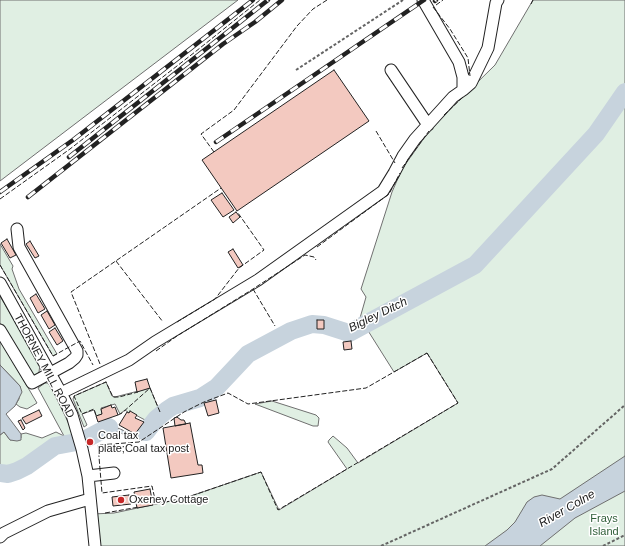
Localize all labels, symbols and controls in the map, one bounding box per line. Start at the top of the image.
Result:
water label: Bigley Ditch [346,295,410,335]
street label: THORNEY MILL ROAD [11,312,77,420]
place label: Coal tax plate;Coal tax post [98,429,189,455]
marker: Coal tax plate;Coal tax post [85,437,95,447]
water label: River Colne [536,487,598,531]
place label: Oxeney Cottage [129,493,208,507]
marker: Oxeney Cottage [116,495,126,505]
park label: Frays Island [589,512,619,538]

